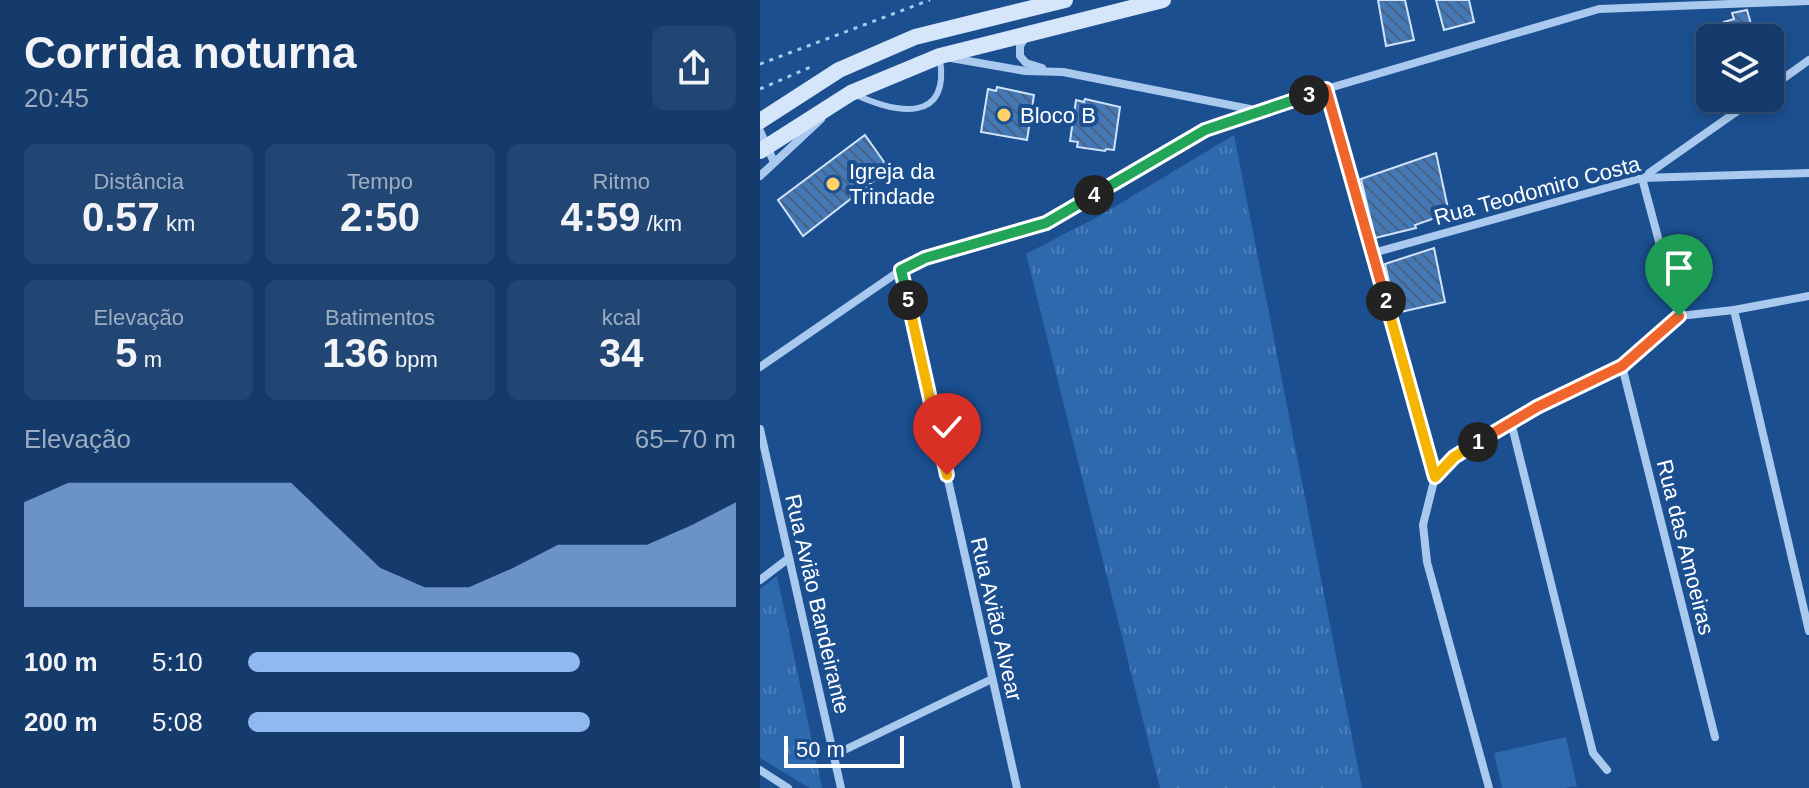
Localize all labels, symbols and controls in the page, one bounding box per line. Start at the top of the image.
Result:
map controls [1696,24,1784,112]
button: layers [1696,24,1784,112]
button: share [652,26,736,110]
text: Corrida noturna [24,28,356,77]
pin: 3 [1289,75,1329,115]
text: 3 [1303,82,1315,107]
text: 20:45 [24,83,89,113]
place label: Bloco B [1020,103,1096,128]
marker: Bloco B [995,106,1013,124]
street label: Rua Teodomiro Costa [1431,151,1644,230]
place label: Igreja da Trindade [849,159,935,209]
text: Distância [93,169,184,194]
text: Tempo [347,169,413,194]
text: Ritmo [593,169,650,194]
marker: Igreja da Trindade [824,175,842,193]
pin: 4 [1074,175,1114,215]
text: 4 [1088,182,1100,207]
text: 0.57 [82,195,160,239]
text: 2:50 [340,195,420,239]
text: 4:59 [561,195,641,239]
text: km [160,211,195,236]
text: /km [641,211,682,236]
pin [1645,234,1713,316]
icon: arrive [1657,246,1701,290]
pin: 5 [888,280,928,320]
pin: 2 [1366,281,1406,321]
text: 5 [902,287,914,312]
text: 2 [1380,288,1392,313]
text: Elevação [93,305,184,330]
text: Batimentos [325,305,435,330]
text: kcal [602,305,641,330]
text: 5 [115,331,138,375]
text: 136 [322,331,389,375]
text: 34 [599,331,644,375]
text: m [138,347,162,372]
text: bpm [389,347,438,372]
pin [913,393,981,475]
icon: check [925,405,969,449]
pin: 1 [1458,422,1498,462]
text: Elevação [24,424,131,454]
text: 65–70 m [635,424,736,454]
text: 1 [1472,429,1484,454]
street label: Rua das Amoeiras [1652,457,1719,637]
street label: Rua Avião Bandeirante [780,492,855,716]
street label: Rua Avião Alvear [966,535,1027,703]
text: 100 m [24,647,98,677]
text: 5:10 [152,647,203,677]
text: 200 m [24,707,98,737]
text: 5:08 [152,707,203,737]
scale bar [784,732,904,768]
text: 50 m [796,737,845,762]

